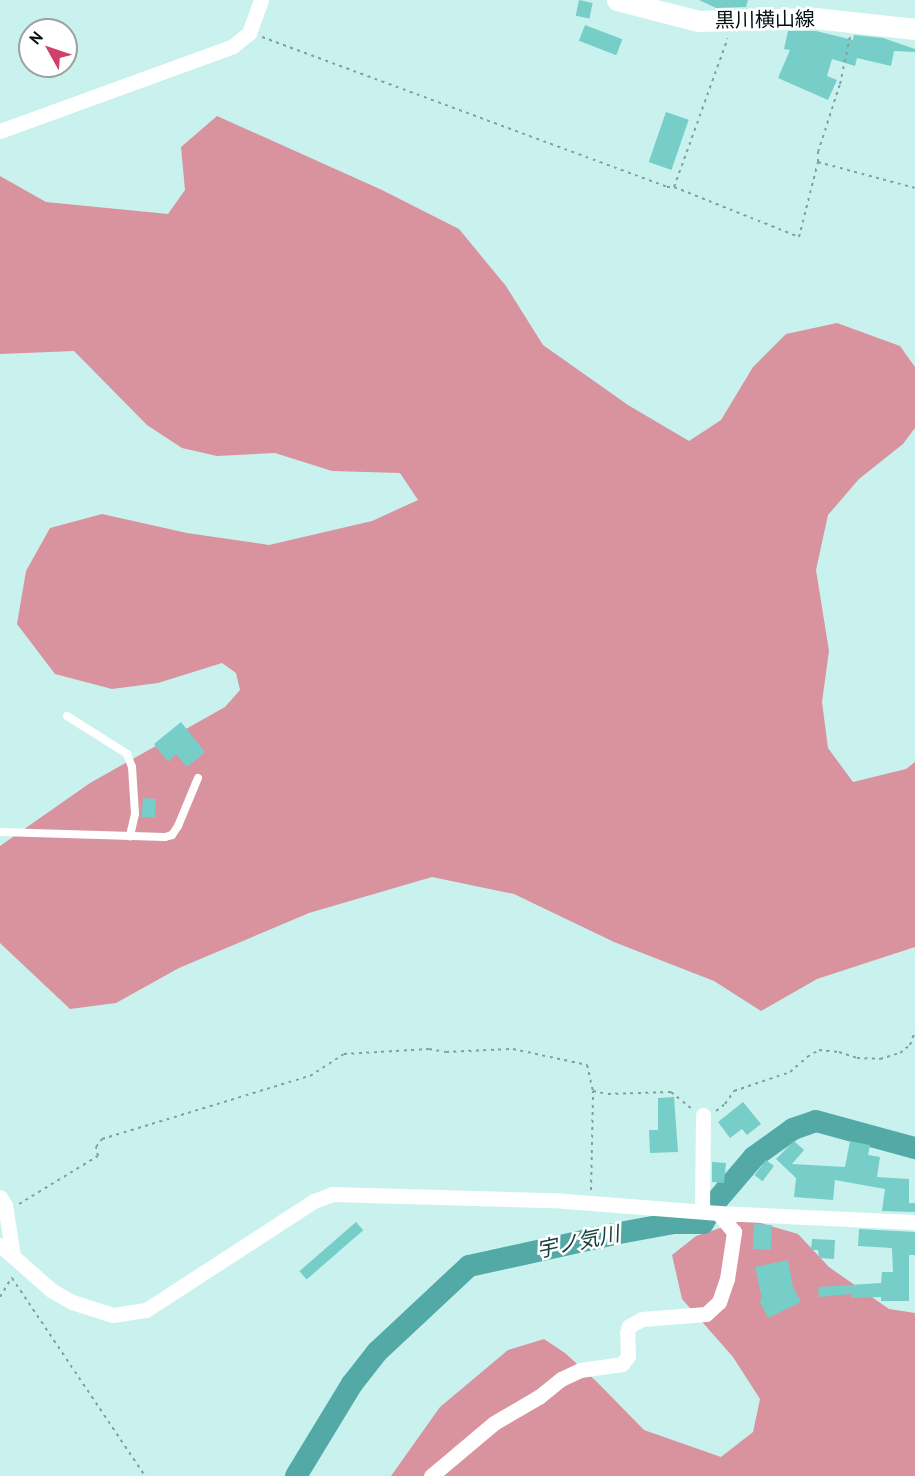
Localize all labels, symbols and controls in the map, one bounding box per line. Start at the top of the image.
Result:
street label: 黒川横山線 [715,7,815,33]
north arrow [18,18,78,78]
text: N [25,27,47,48]
water label: 宇ノ気川 [534,1221,622,1263]

